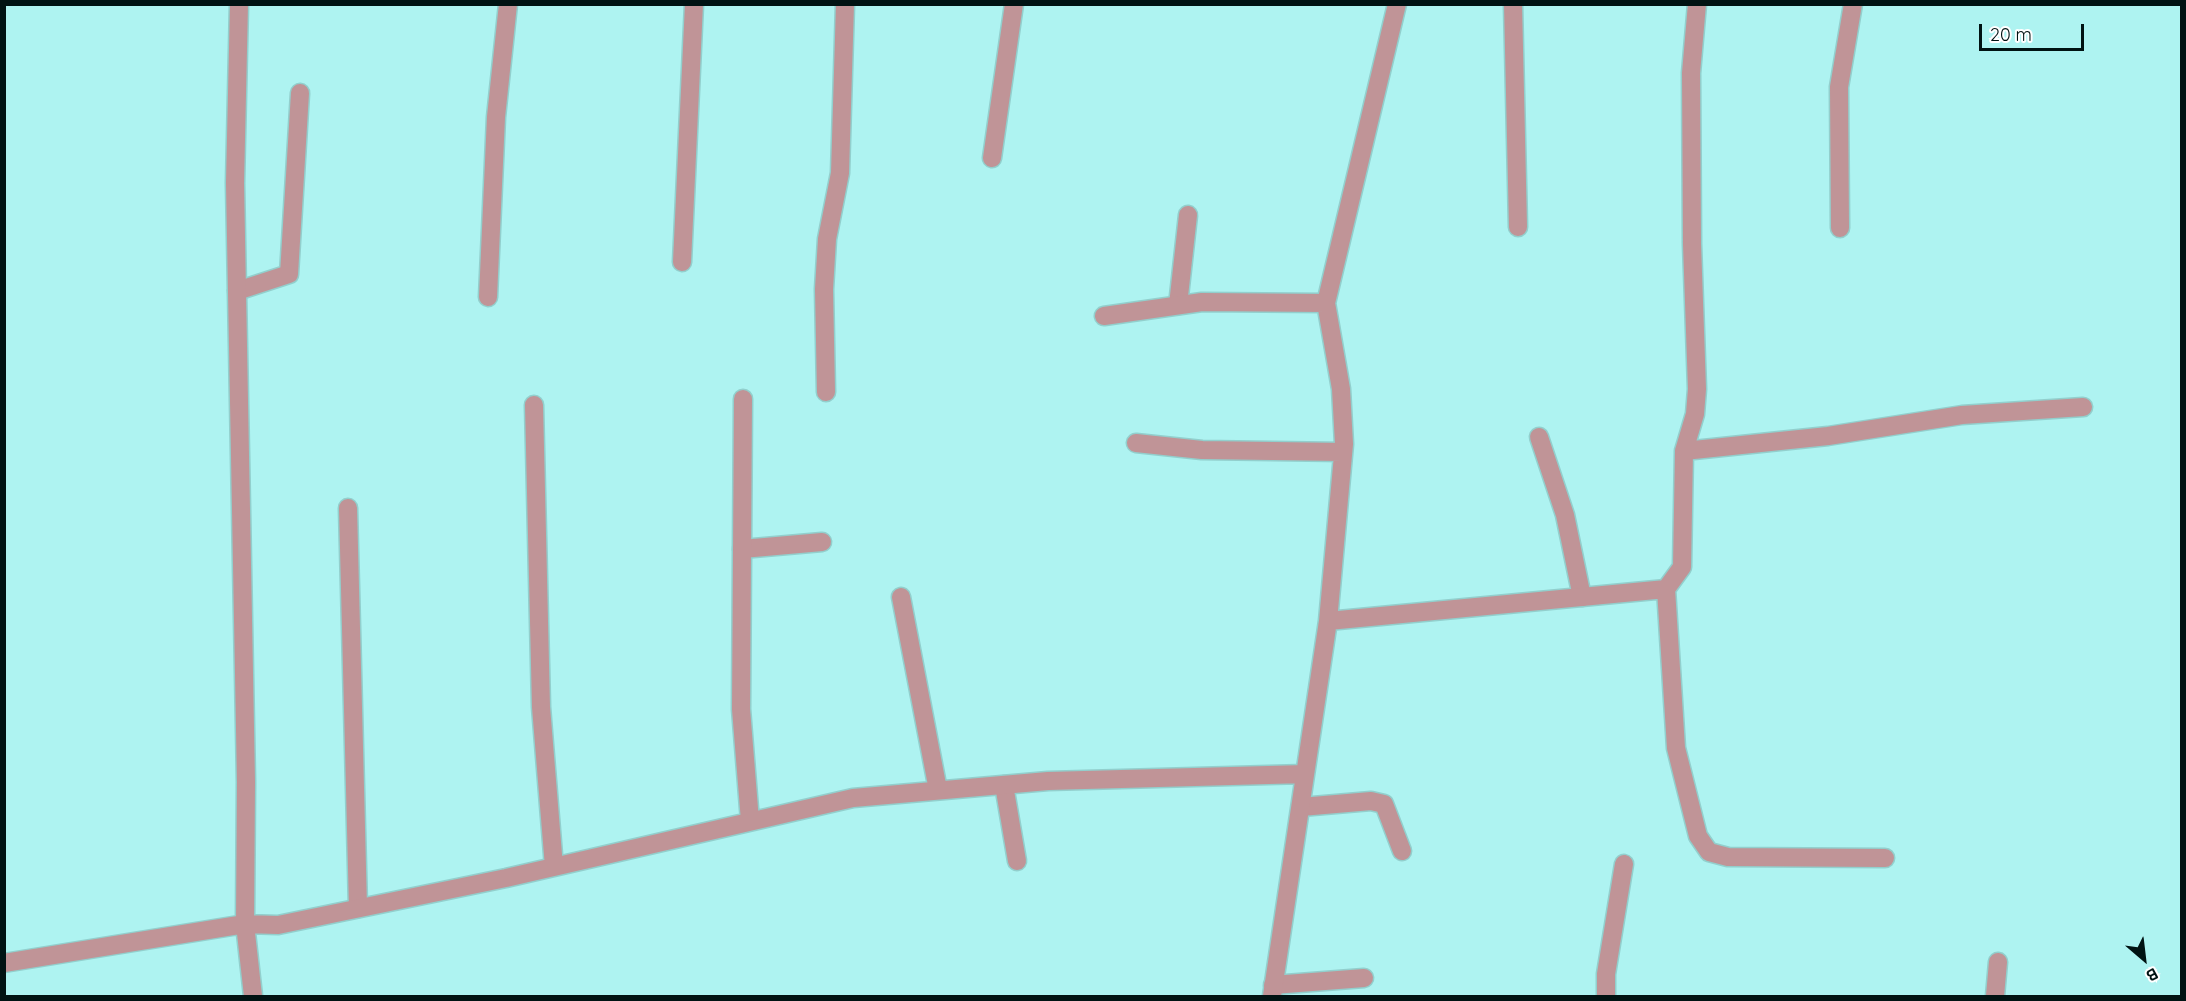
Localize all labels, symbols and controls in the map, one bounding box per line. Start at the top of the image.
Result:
scale bar [1982,12,2087,50]
text: 20 m [1990,23,2032,46]
north arrow [2114,929,2174,989]
text: B [2143,964,2162,986]

